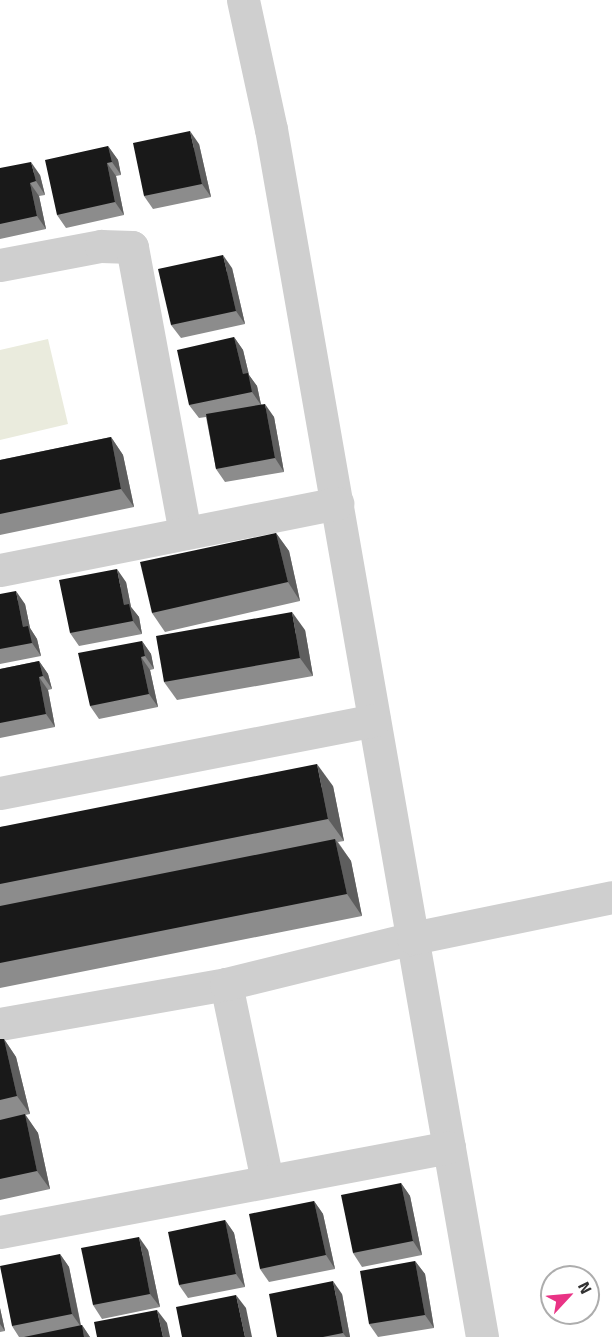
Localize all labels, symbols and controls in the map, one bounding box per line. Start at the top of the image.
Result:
north arrow [540,1265,600,1325]
text: N [573,1279,596,1297]

